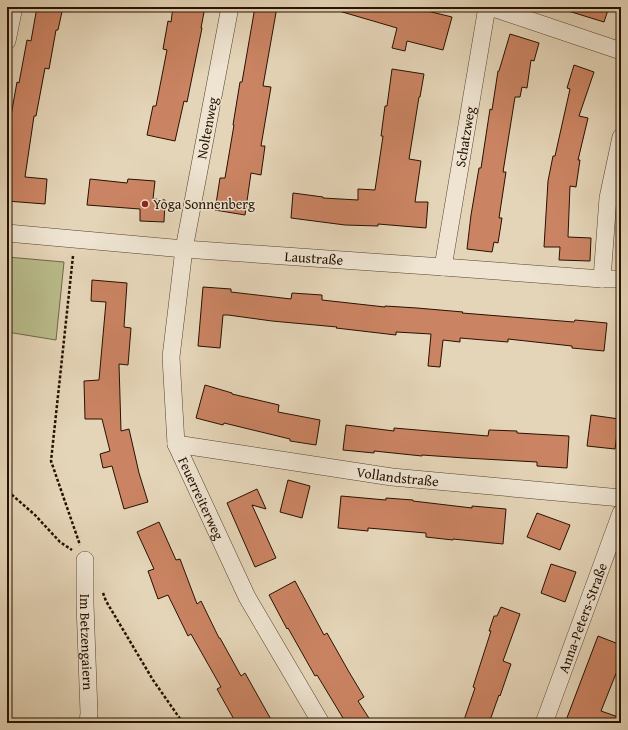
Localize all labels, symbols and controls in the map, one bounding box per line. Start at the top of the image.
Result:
street label: Noltenweg [191,95,223,161]
street label: Schatzweg [450,105,480,169]
place label: Yoga Sonnenberg [153,194,255,214]
marker: Yoga Sonnenberg [140,199,150,209]
street label: Laustraße [284,246,344,270]
street label: Feuerreiterweg [173,453,229,543]
street label: Vollandstraße [355,462,440,491]
street label: Anna-Peters-Straße [553,559,612,676]
street label: Im Betzengaiern [75,594,98,691]

